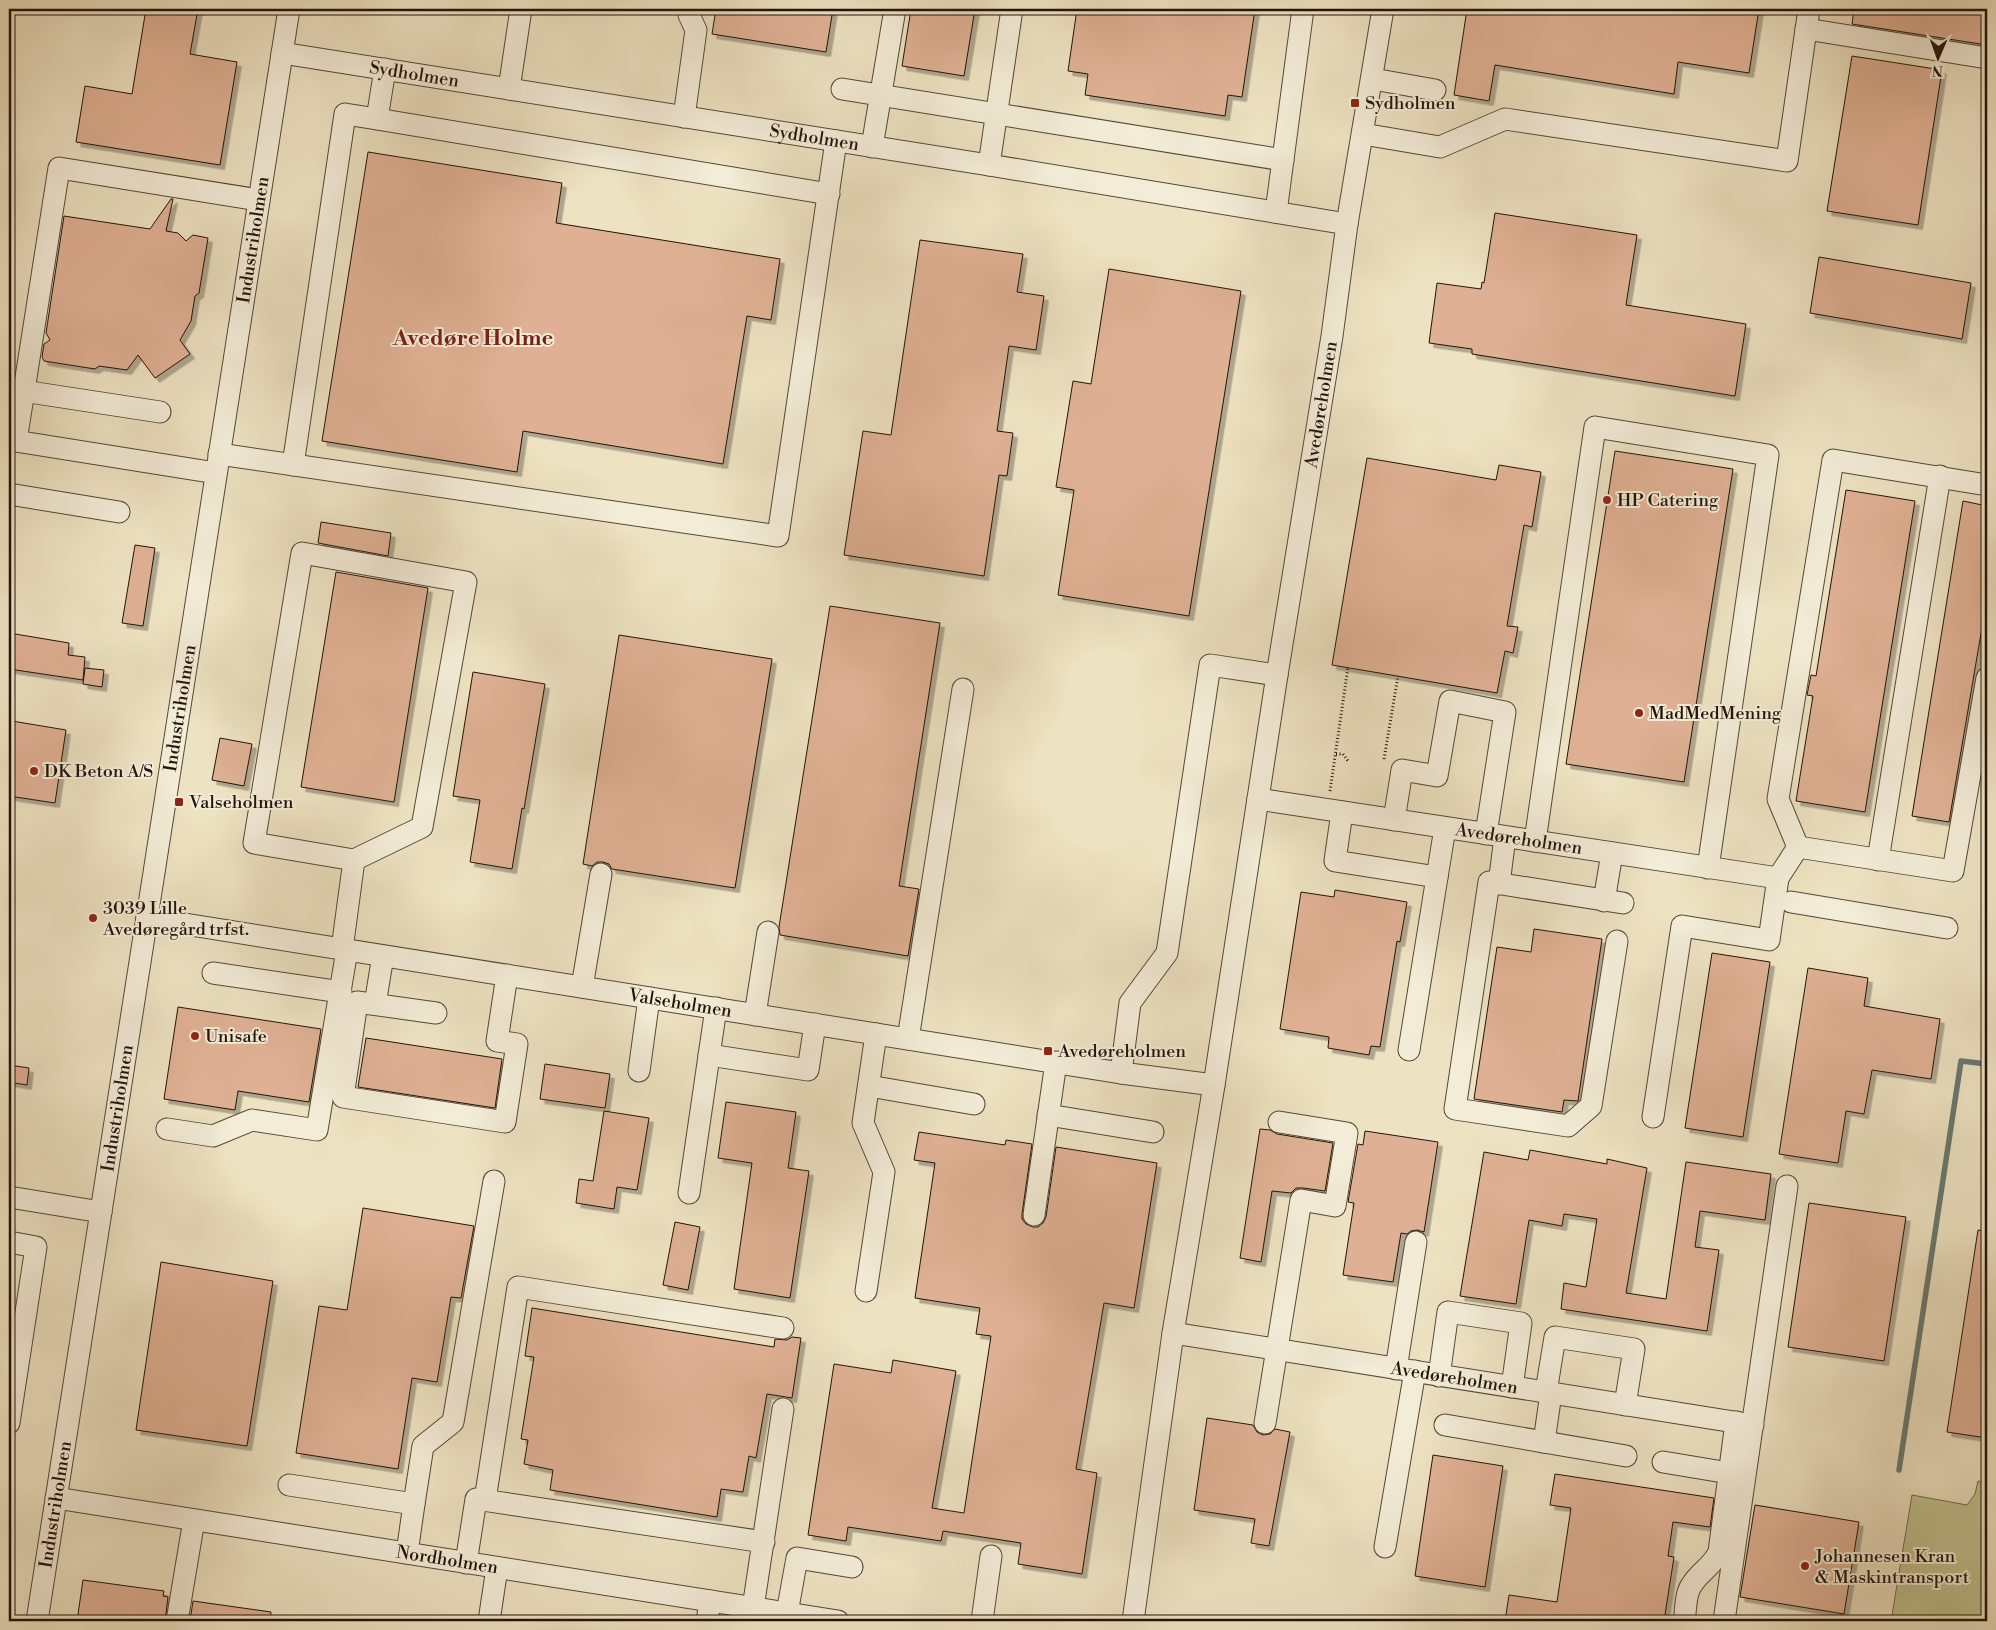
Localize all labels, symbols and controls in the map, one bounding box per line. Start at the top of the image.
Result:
north arrow [1914,32,1964,82]
street label: Sydholmen [368,56,461,92]
text: N [1932,61,1943,79]
place label: Sydholmen [1365,92,1456,115]
marker: Sydholmen [1349,97,1361,109]
street label: Sydholmen [768,119,861,156]
street label: Industriholmen [232,174,274,305]
district label: Avedøre Holme [392,325,553,352]
street label: Avedøreholmen [1299,339,1343,471]
place label: HP Catering [1617,489,1719,512]
marker: HP Catering [1601,494,1613,506]
street label: Industriholmen [158,643,201,773]
place label: MadMedMening [1649,702,1782,725]
marker: MadMedMening [1633,707,1645,719]
place label: DK Beton A/S [44,760,153,783]
marker: DK Beton A/S [28,765,40,777]
place label: Valseholmen [188,791,294,814]
marker: Valseholmen [173,796,185,808]
street label: Avedøreholmen [1453,818,1584,860]
place label: 3039 Lille Avedøregård trfst. [102,897,249,941]
marker: 3039 Lille Avedøregård trfst. [87,912,99,924]
street label: Valseholmen [626,983,734,1022]
place label: Unisafe [205,1025,267,1048]
marker: Unisafe [189,1030,201,1042]
place label: Avedøreholmen [1057,1040,1186,1063]
street label: Industriholmen [96,1043,138,1173]
marker: Avedøreholmen [1042,1045,1054,1057]
street label: Avedøreholmen [1388,1356,1520,1399]
street label: Industriholmen [34,1439,77,1570]
street label: Nordholmen [395,1540,500,1579]
place label: Johannesen Kran & Maskintransport [1814,1545,1970,1589]
marker: Johannesen Kran & Maskintransport [1799,1560,1811,1572]

